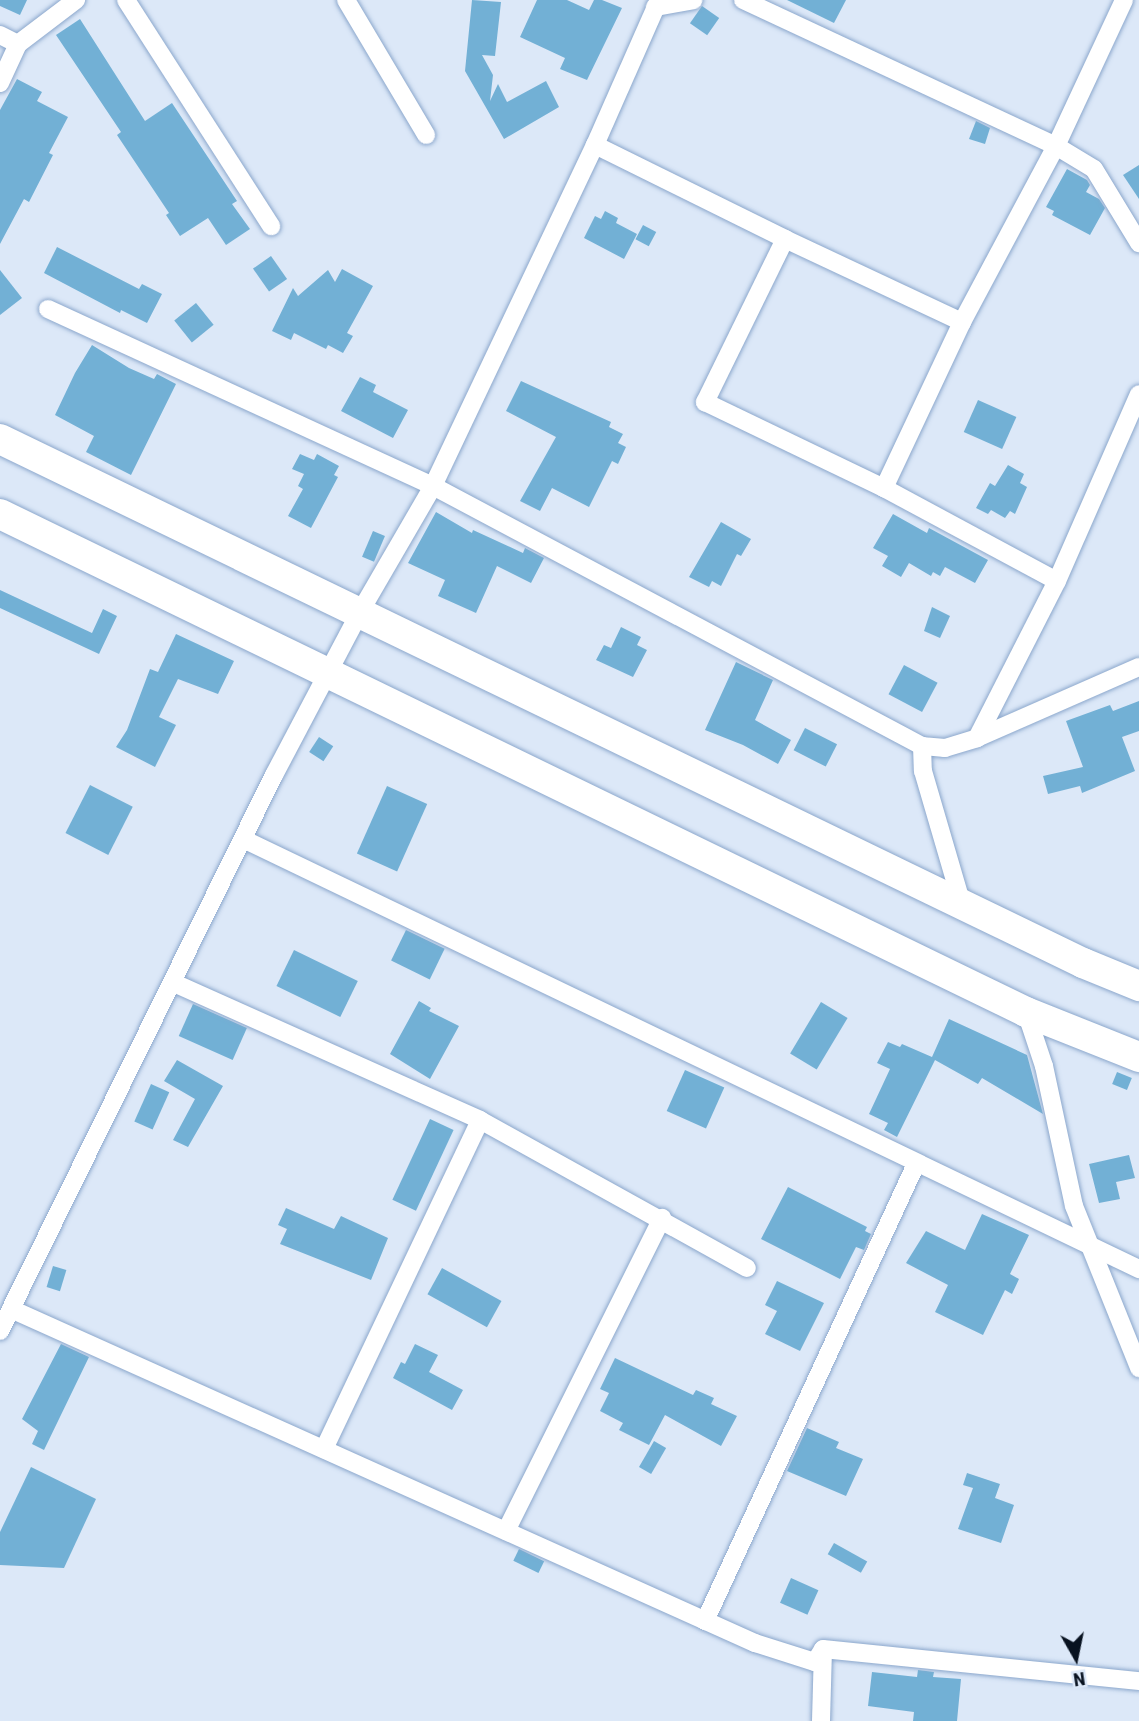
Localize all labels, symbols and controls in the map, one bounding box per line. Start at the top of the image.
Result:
north arrow [1041,1623,1111,1693]
text: N [1072,1667,1087,1692]

